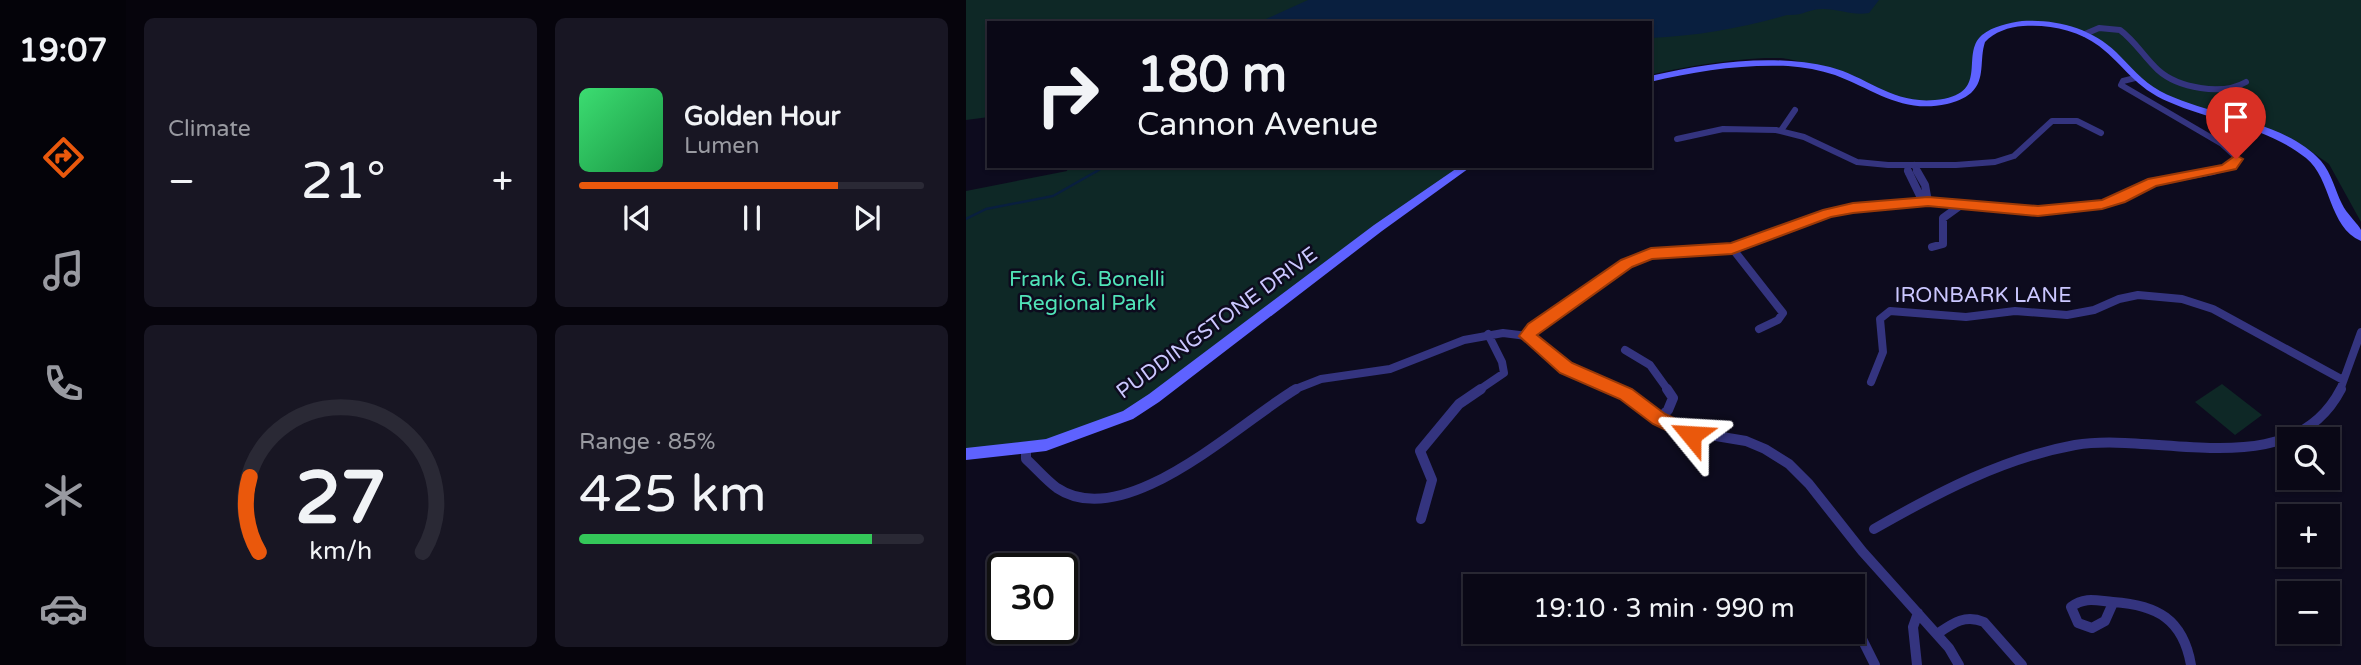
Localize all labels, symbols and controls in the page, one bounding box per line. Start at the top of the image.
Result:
text: 19:07 [19,32,107,70]
text: 180 m [1137,46,1287,105]
icon: right [1022,49,1113,140]
pin [2206,87,2266,159]
icon: arrive [2217,98,2255,136]
text: Golden Hour [684,101,841,132]
text: Cannon Avenue [1137,106,1378,144]
text: Climate [168,115,251,143]
text: Lumen [684,132,759,160]
icon: directions [39,133,88,182]
text: 21° [301,150,386,213]
text: − [168,159,195,205]
text: + [492,159,513,205]
icon: previous [618,199,656,237]
icon: pause [733,199,771,237]
icon: next [848,199,886,237]
street label: PUDDINGSTONE DRIVE [1112,242,1322,404]
icon: music [39,246,88,295]
park label: Frank G. Bonelli Regional Park [1009,267,1165,316]
street label: IRONBARK LANE [1894,283,2072,308]
icon: phone [39,359,88,408]
position arrow [1654,398,1728,472]
map controls [2277,427,2340,644]
button: search [2277,427,2340,490]
text: Range · 85% [579,428,715,456]
text: 27 [295,455,386,543]
text: 425 km [579,463,767,526]
icon: climate [39,471,88,520]
button: + [2277,504,2340,567]
text: km/h [309,536,372,566]
speed limit sign: 30 [987,553,1078,644]
button: − [2277,581,2340,644]
icon: car [39,584,88,633]
text: 19:10 · 3 min · 990 m [1533,593,1795,624]

